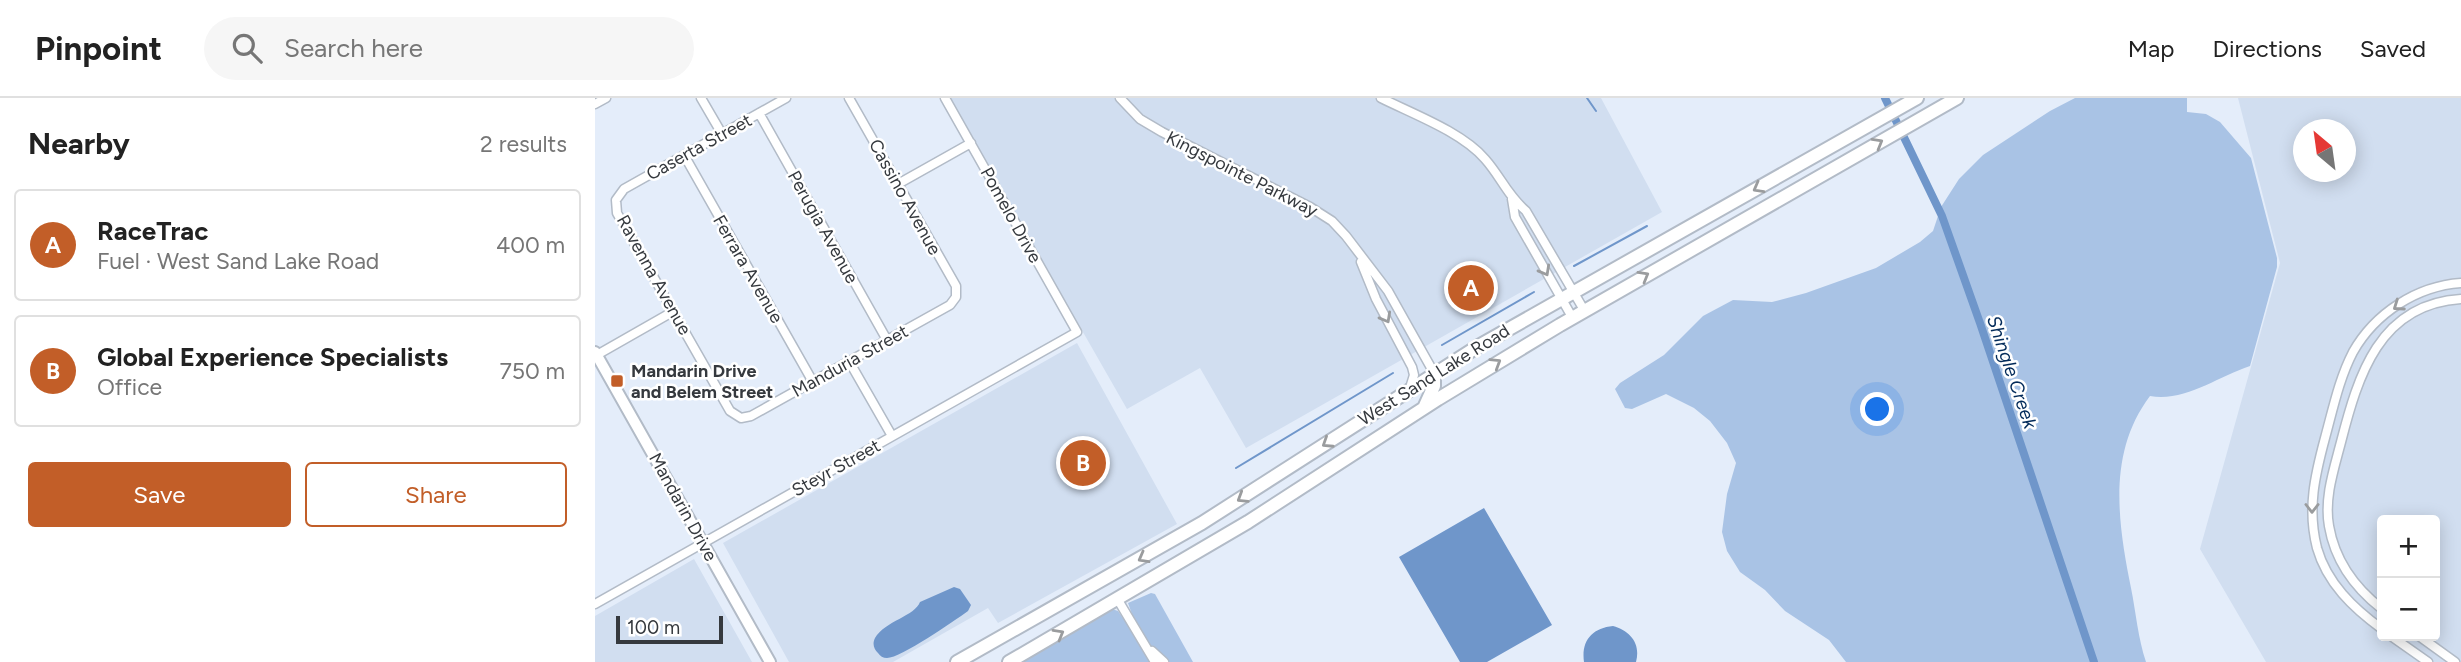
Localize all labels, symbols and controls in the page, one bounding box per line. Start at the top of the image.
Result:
search box [204,17,694,80]
text: Pinpoint [35,29,162,68]
icon: search [228,29,266,67]
text: Search here [284,32,423,64]
text: Map [2128,34,2174,63]
text: Directions [2212,34,2322,63]
text: Saved [2360,34,2426,63]
street label: Caserta Street [642,109,756,185]
north arrow [2293,119,2356,182]
text: Nearby [28,125,130,162]
street label: Kingspointe Parkway [1163,126,1322,222]
text: 2 results [480,130,567,158]
street label: Cassino Avenue [864,135,946,259]
one-way arrow [1871,138,1883,151]
street label: Pomelo Drive [976,163,1046,267]
street label: Perugia Avenue [783,167,863,287]
one-way arrow [1753,180,1765,193]
street label: Ravenna Avenue [612,211,696,339]
street label: Ferrara Avenue [708,211,788,327]
text: RaceTrac [97,215,208,247]
text: A [45,231,61,259]
text: 400 m [496,231,565,259]
text: Fuel · West Sand Lake Road [97,247,379,275]
pin: A [1448,262,1494,314]
one-way arrow [1537,264,1550,277]
one-way arrow [1636,271,1649,284]
one-way arrow [2393,298,2406,310]
one-way arrow [1378,311,1392,323]
water label: Shingle Creek [1982,313,2042,432]
street label: Manduria Street [788,320,912,402]
street label: West Sand Lake Road [1354,320,1514,430]
text: Global Experience Specialists [97,341,448,373]
text: B [46,357,60,385]
text: 750 m [499,357,565,385]
one-way arrow [1489,358,1502,371]
place label: Mandarin Drive and Belem Street [631,360,773,403]
text: Office [97,373,162,401]
marker: Mandarin Drive and Belem Street [609,373,625,389]
your location [1860,392,1894,426]
one-way arrow [1322,434,1335,447]
street label: Steyr Street [788,435,884,501]
pin: B [1060,437,1106,489]
street label: Mandarin Drive [644,449,722,565]
button: Save [28,462,291,527]
button: Share [305,462,567,527]
one-way arrow [1237,490,1250,503]
one-way arrow [2304,504,2320,514]
map controls [2377,515,2440,641]
button: + [2377,515,2440,578]
one-way arrow [1137,550,1150,563]
button: − [2377,578,2440,641]
scale bar [616,613,723,645]
text: 100 m [627,616,680,639]
one-way arrow [1051,629,1064,642]

